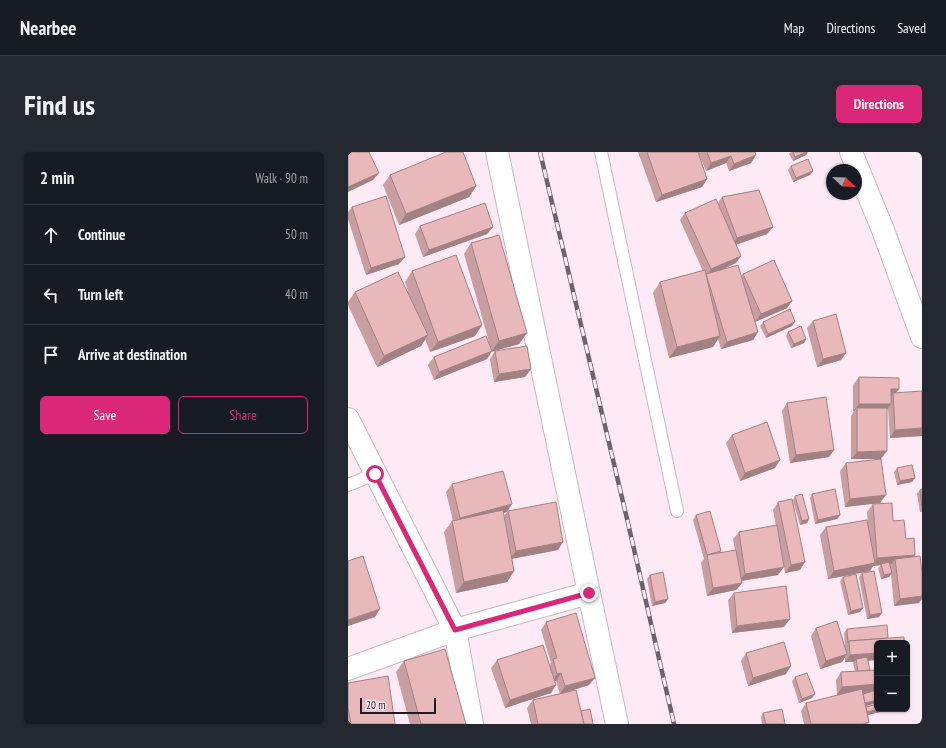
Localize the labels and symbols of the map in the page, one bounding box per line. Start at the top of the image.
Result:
north arrow [826,164,862,200]
route start [366,465,384,483]
route end [580,584,598,602]
scale bar [360,696,436,715]

